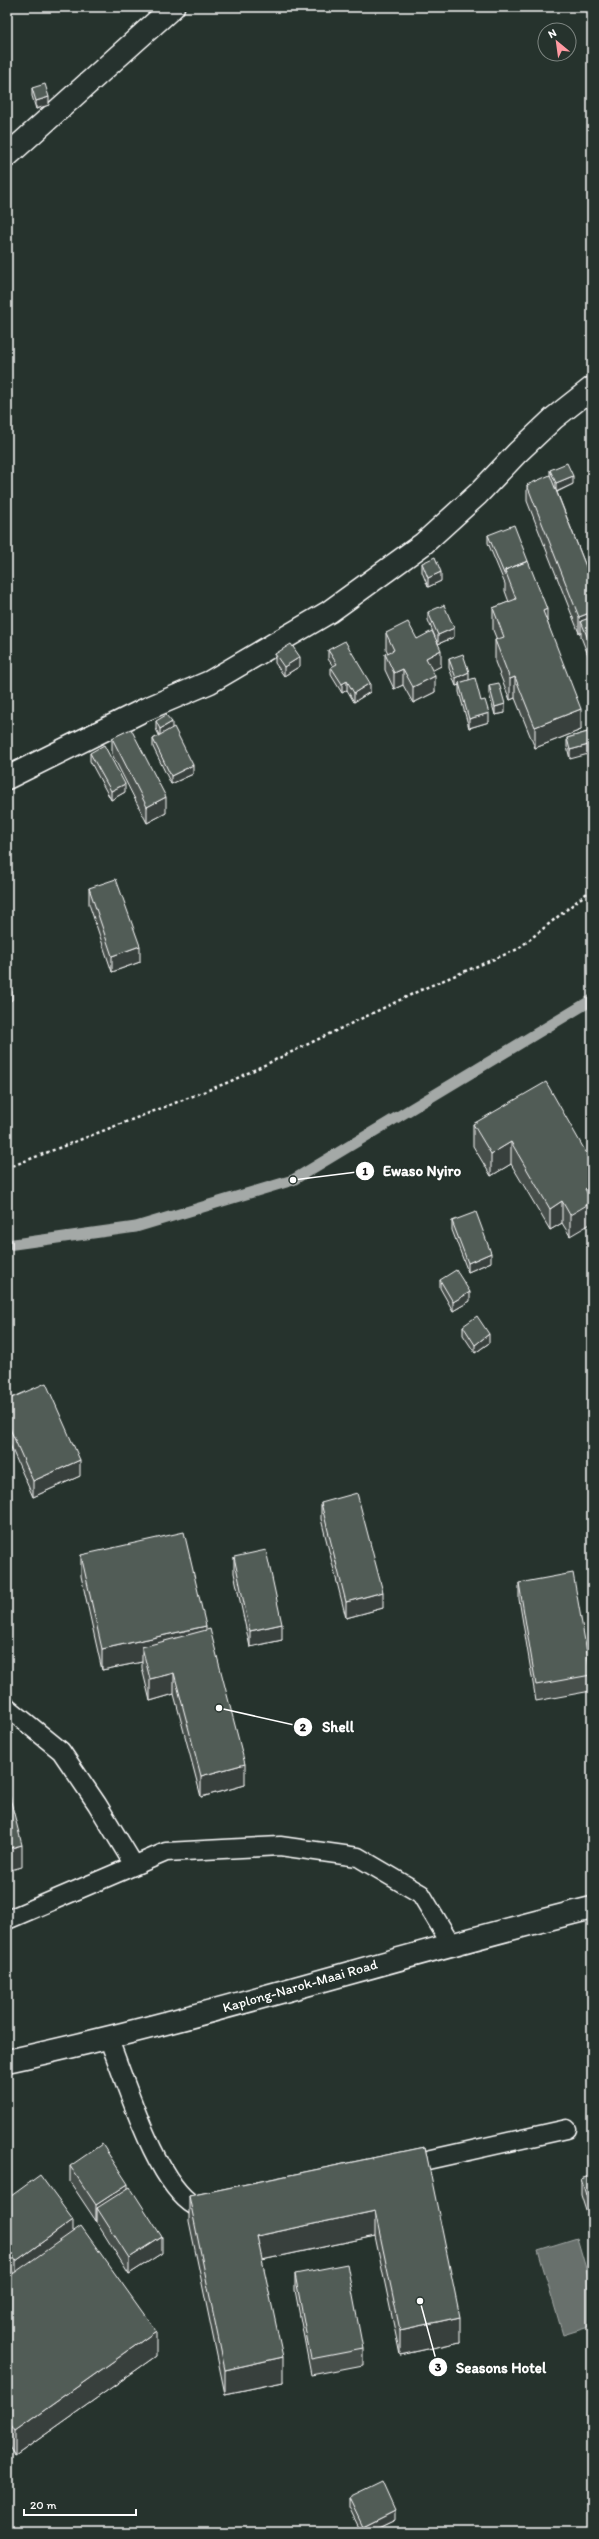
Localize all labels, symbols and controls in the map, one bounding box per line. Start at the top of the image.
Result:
north arrow [537,22,577,62]
text: N [546,26,559,41]
callout: Ewaso Nyiro [355,1158,469,1185]
text: Ewaso Nyiro [383,1162,462,1181]
text: 1 [362,1164,368,1178]
callout: Shell [293,1714,362,1741]
text: Shell [322,1718,355,1736]
text: 2 [300,1720,307,1734]
street label: Kaplong-Narok-Maai Road [221,1956,380,2016]
callout: Seasons Hotel [428,2354,554,2381]
text: Seasons Hotel [456,2359,547,2377]
text: 3 [435,2360,442,2374]
scale bar [24,2491,136,2517]
text: 20 m [30,2498,57,2512]

